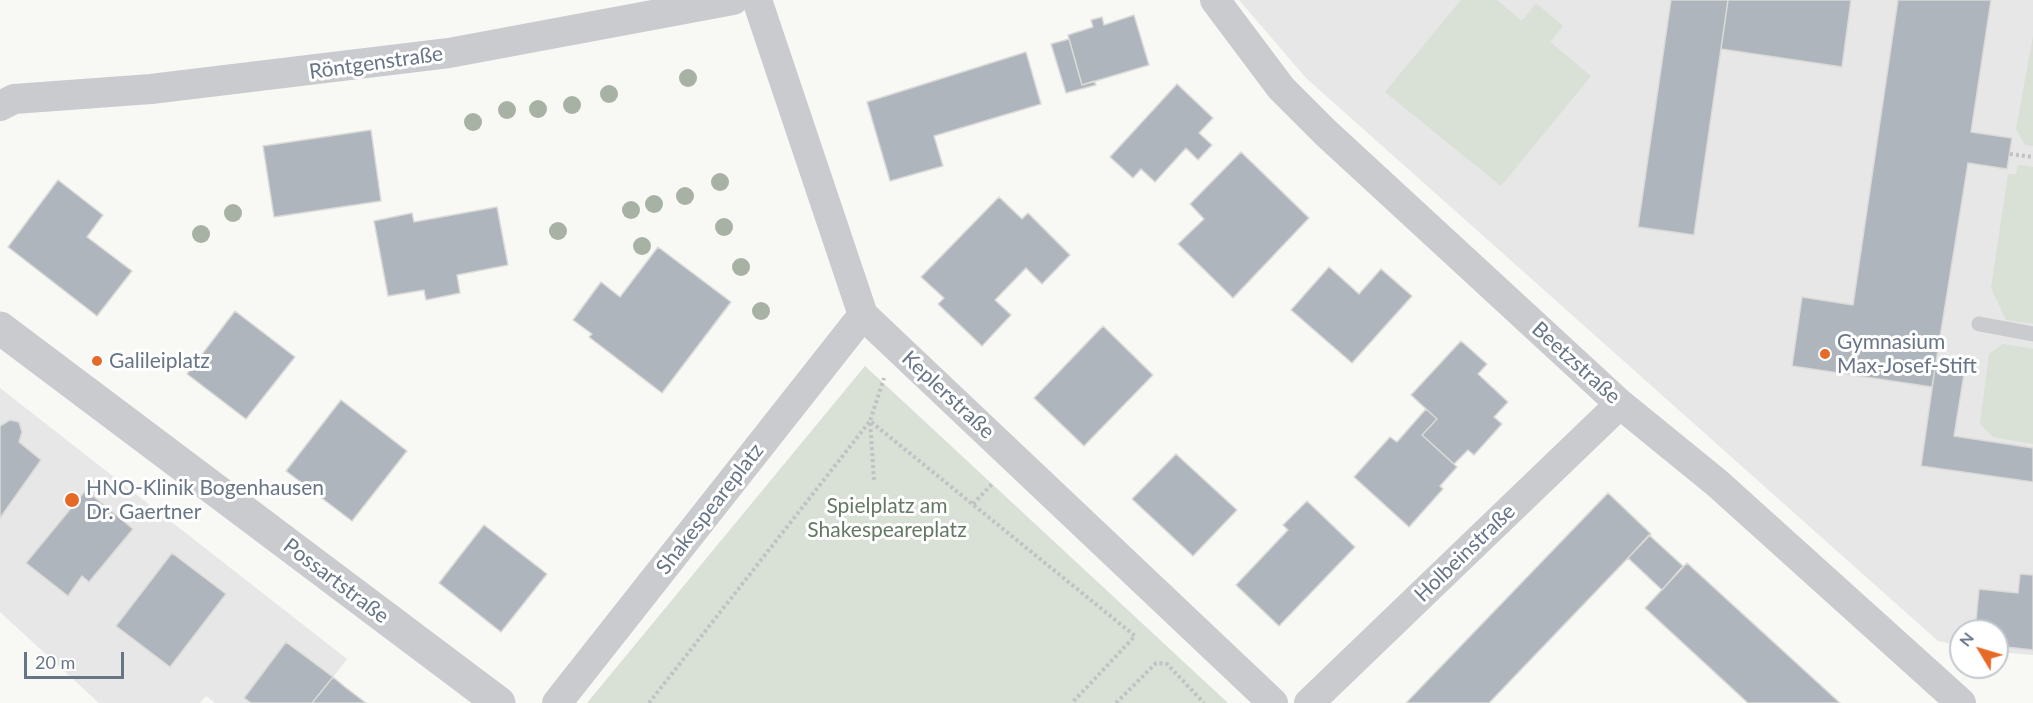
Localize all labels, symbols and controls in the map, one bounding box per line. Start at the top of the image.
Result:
street label: Röntgenstraße [307,41,445,85]
street label: Beetzstraße [1527,317,1625,409]
place label: Gymnasium Max-Josef-Stift [1837,329,1977,379]
street label: Keplerstraße [896,346,1000,444]
marker: Gymnasium Max-Josef-Stift [1818,347,1832,361]
place label: Galileiplatz [109,348,210,374]
marker: Galileiplatz [90,354,104,368]
street label: Shakespeareplatz [651,438,769,580]
place label: HNO-Klinik Bogenhausen Dr. Gaertner [86,475,324,525]
marker: HNO-Klinik Bogenhausen Dr. Gaertner [63,491,81,509]
park label: Spielplatz am Shakespeareplatz [807,493,967,543]
street label: Holbeinstraße [1409,499,1521,607]
street label: Possartstraße [278,533,394,629]
north arrow [1949,619,2009,679]
text: N [1955,628,1977,650]
scale bar [27,640,128,678]
text: 20 m [35,651,75,673]

